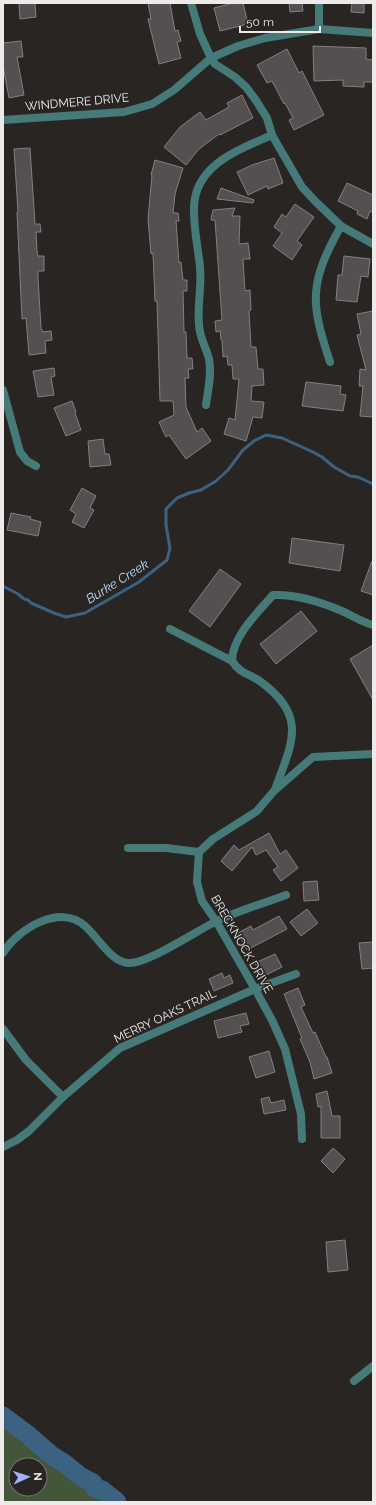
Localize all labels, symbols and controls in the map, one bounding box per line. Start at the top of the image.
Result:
scale bar [240,8,320,34]
text: 50 m [246,15,274,29]
street label: WINDMERE DRIVE [24,90,130,114]
water label: Burke Creek [83,556,151,607]
street label: BRECKNOCK DRIVE [208,892,276,996]
street label: MERRY OAKS TRAIL [112,986,218,1046]
north arrow [8,1457,48,1497]
text: N [31,1472,44,1481]

